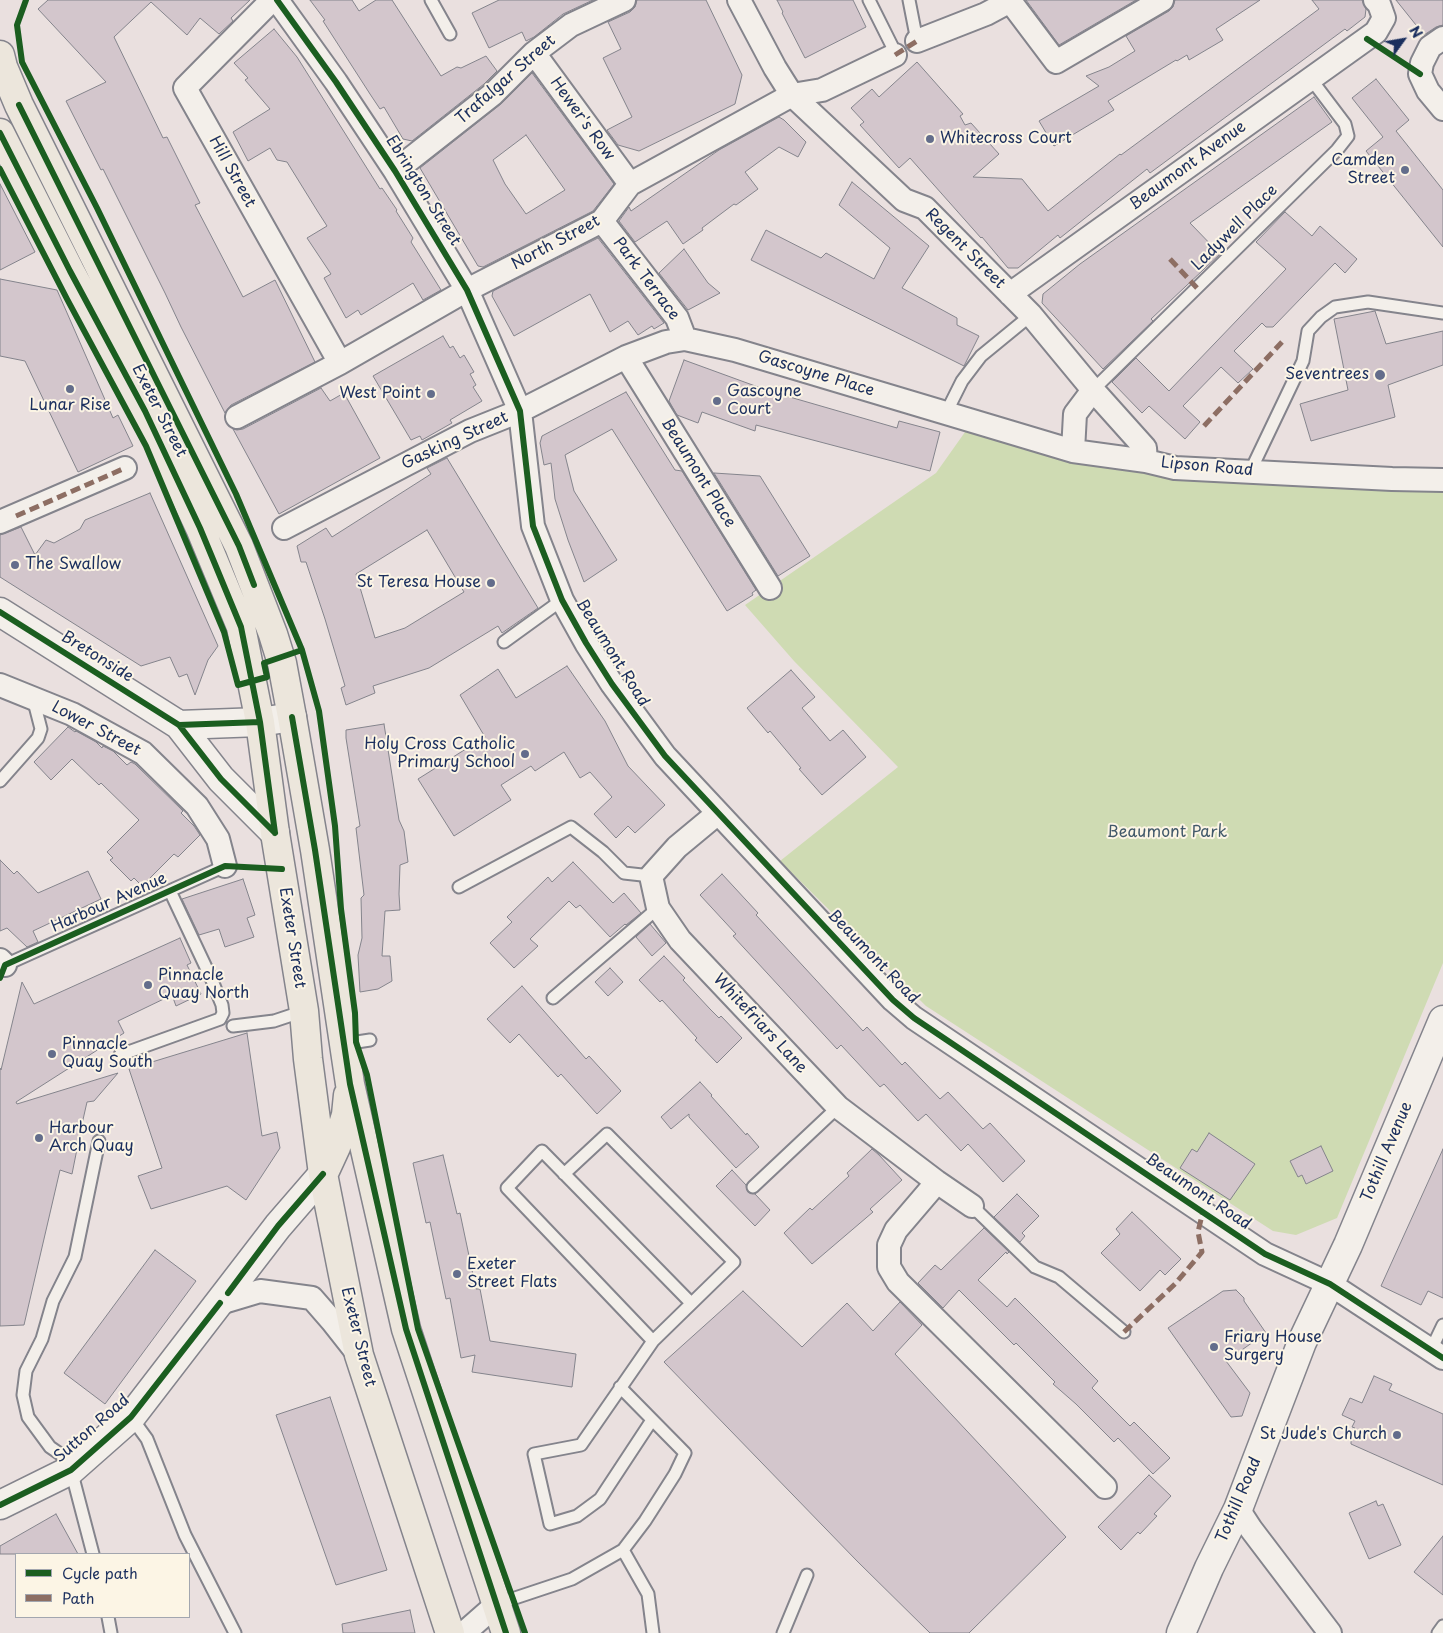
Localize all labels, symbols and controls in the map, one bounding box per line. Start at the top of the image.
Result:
north arrow [1378,15,1428,65]
text: N [1404,22,1428,42]
street label: Trafalgar Street [452,31,560,129]
street label: Hewer's Row [545,74,619,164]
street label: Beaumont Avenue [1126,117,1250,215]
place label: Whitecross Court [940,129,1072,149]
street label: Ebrington Street [381,132,465,250]
street label: Hill Street [205,133,259,211]
marker: Whitecross Court [924,133,936,145]
place label: Camden Street [1331,151,1395,189]
marker: Camden Street [1399,164,1411,176]
street label: Ladywell Place [1188,181,1282,275]
street label: Regent Street [921,205,1009,293]
street label: North Street [508,212,604,274]
street label: Park Terrace [609,234,683,324]
street label: Gascoyne Place [755,347,877,401]
street label: Exeter Street [127,361,191,461]
place label: Seventrees [1285,365,1369,385]
marker: Seventrees [1373,368,1387,382]
place label: Gascoyne Court [727,382,802,420]
marker: Lunar Rise [64,383,76,395]
place label: West Point [339,384,421,404]
marker: West Point [425,388,437,400]
marker: Gascoyne Court [711,395,723,407]
place label: Lunar Rise [29,396,111,416]
street label: Gasking Street [399,408,511,474]
street label: Beaumont Place [657,415,739,531]
street label: Lipson Road [1160,453,1254,481]
place label: The Swallow [25,555,121,575]
marker: The Swallow [9,559,21,571]
place label: St Teresa House [357,573,481,593]
marker: St Teresa House [485,577,497,589]
street label: Beaumont Road [571,596,653,710]
street label: Bretonside [57,627,137,687]
street label: Lower Street [48,698,144,760]
place label: Holy Cross Catholic Primary School [364,735,515,773]
marker: Holy Cross Catholic Primary School [519,748,531,760]
park label: Beaumont Park [1107,823,1227,843]
street label: Harbour Avenue [48,869,170,937]
street label: Exeter Street [275,886,309,990]
street label: Beaumont Road [823,906,923,1008]
place label: Pinnacle Quay North [158,966,249,1004]
street label: Whitefriars Lane [709,970,811,1078]
marker: Pinnacle Quay North [142,979,154,991]
place label: Pinnacle Quay South [62,1035,153,1073]
marker: Pinnacle Quay South [46,1048,58,1060]
street label: Tothill Avenue [1357,1099,1417,1205]
place label: Harbour Arch Quay [49,1119,134,1157]
marker: Harbour Arch Quay [33,1132,45,1144]
street label: Beaumont Road [1142,1150,1254,1234]
place label: Exeter Street Flats [467,1255,557,1293]
marker: Exeter Street Flats [451,1268,463,1280]
street label: Exeter Street [336,1285,380,1389]
place label: Friary House Surgery [1224,1328,1322,1366]
marker: Friary House Surgery [1208,1341,1220,1353]
street label: Sutton Road [50,1391,134,1467]
place label: St Jude's Church [1260,1425,1387,1445]
marker: St Jude's Church [1391,1429,1403,1441]
street label: Tothill Road [1212,1454,1266,1546]
legend [15,1553,190,1618]
text: Cycle path [62,1561,138,1584]
text: Path [62,1586,94,1609]

